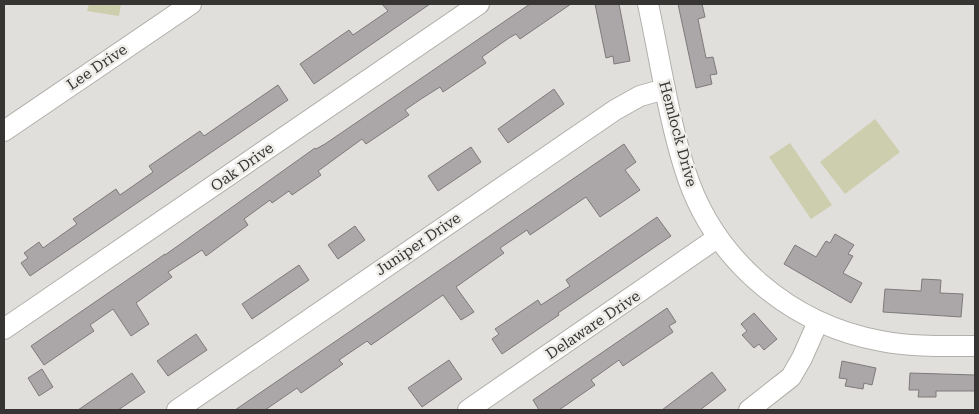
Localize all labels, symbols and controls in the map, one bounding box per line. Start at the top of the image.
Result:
street label: Lee Drive [63,40,131,94]
street label: Hemlock Drive [655,79,701,189]
street label: Oak Drive [207,139,277,195]
street label: Juniper Drive [372,209,464,279]
street label: Delaware Drive [542,287,644,363]

